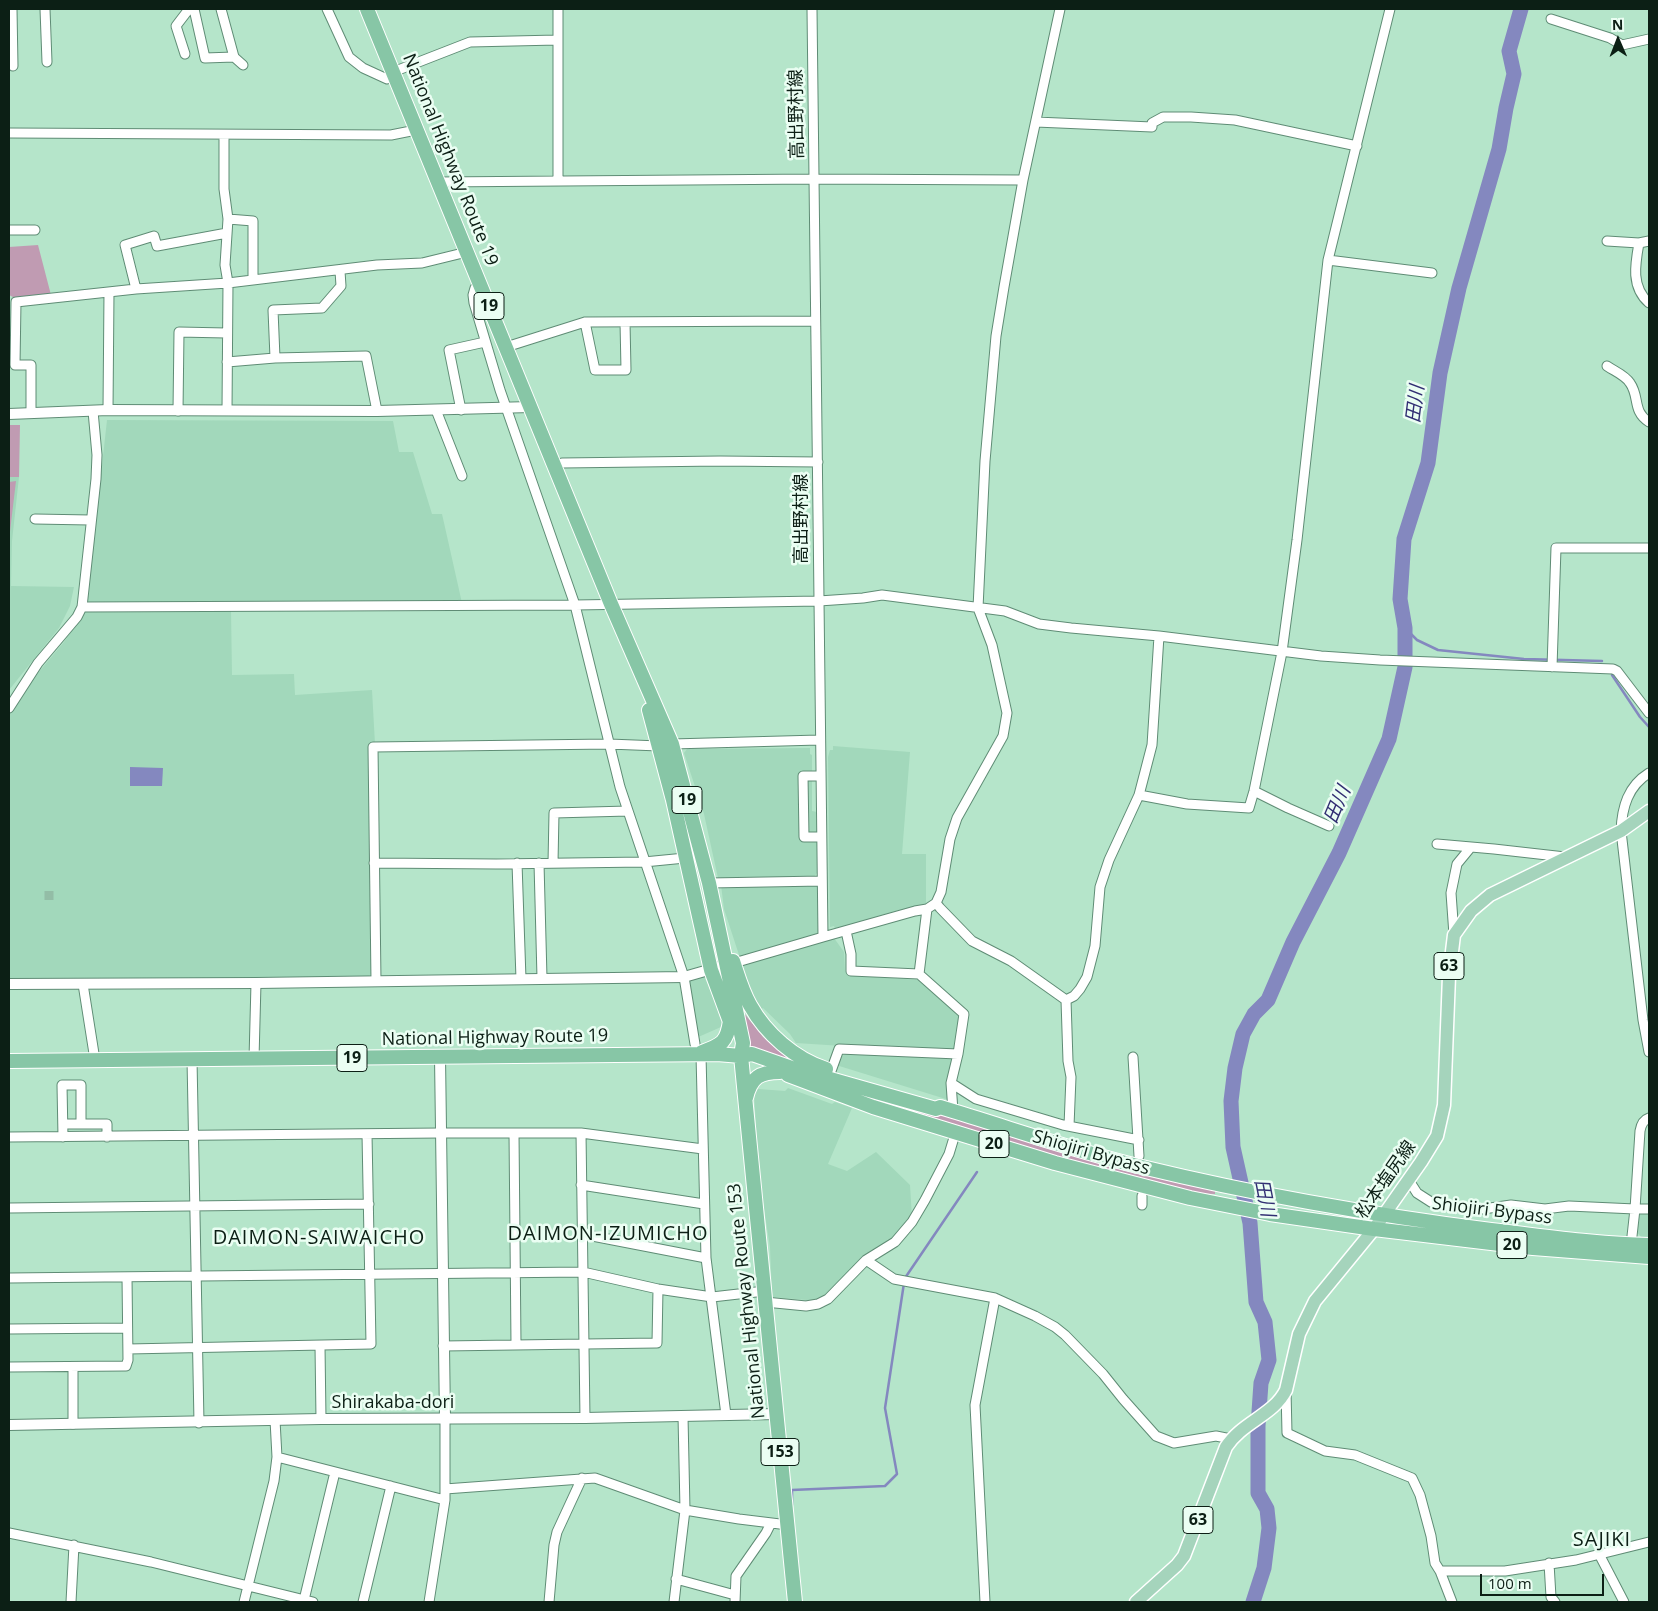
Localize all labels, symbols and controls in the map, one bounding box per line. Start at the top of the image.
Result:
north arrow [1593,15,1643,65]
text: N [1612,15,1624,34]
street label: National Highway Route 19 [398,51,502,269]
street label: 高出野村線 [785,69,809,159]
road number: 19 [474,292,504,320]
water label: 田川 [1402,384,1430,424]
street label: 高出野村線 [791,474,813,564]
water label: 田川 [1320,783,1356,827]
road number: 19 [672,786,702,814]
road number: 63 [1434,952,1464,979]
street label: National Highway Route 19 [382,1025,608,1051]
road number: 19 [337,1044,367,1072]
street label: Shiojiri Bypass [1030,1126,1152,1180]
road number: 20 [979,1130,1009,1158]
street label: 松本塩尻線 [1351,1137,1421,1223]
water label: 田川 [1249,1177,1279,1219]
street label: National Highway Route 153 [724,1182,770,1420]
street label: Shiojiri Bypass [1431,1193,1553,1229]
district label: DAIMON-IZUMICHO [506,1222,710,1246]
district label: DAIMON-SAIWAICHO [211,1226,427,1250]
road number: 20 [1497,1232,1527,1258]
street label: Shirakaba-dori [332,1392,454,1414]
road number: 153 [761,1438,799,1465]
road number: 63 [1183,1506,1213,1534]
district label: SAJIKI [1572,1528,1632,1552]
scale bar [1483,1564,1607,1596]
text: 100 m [1488,1573,1532,1593]

